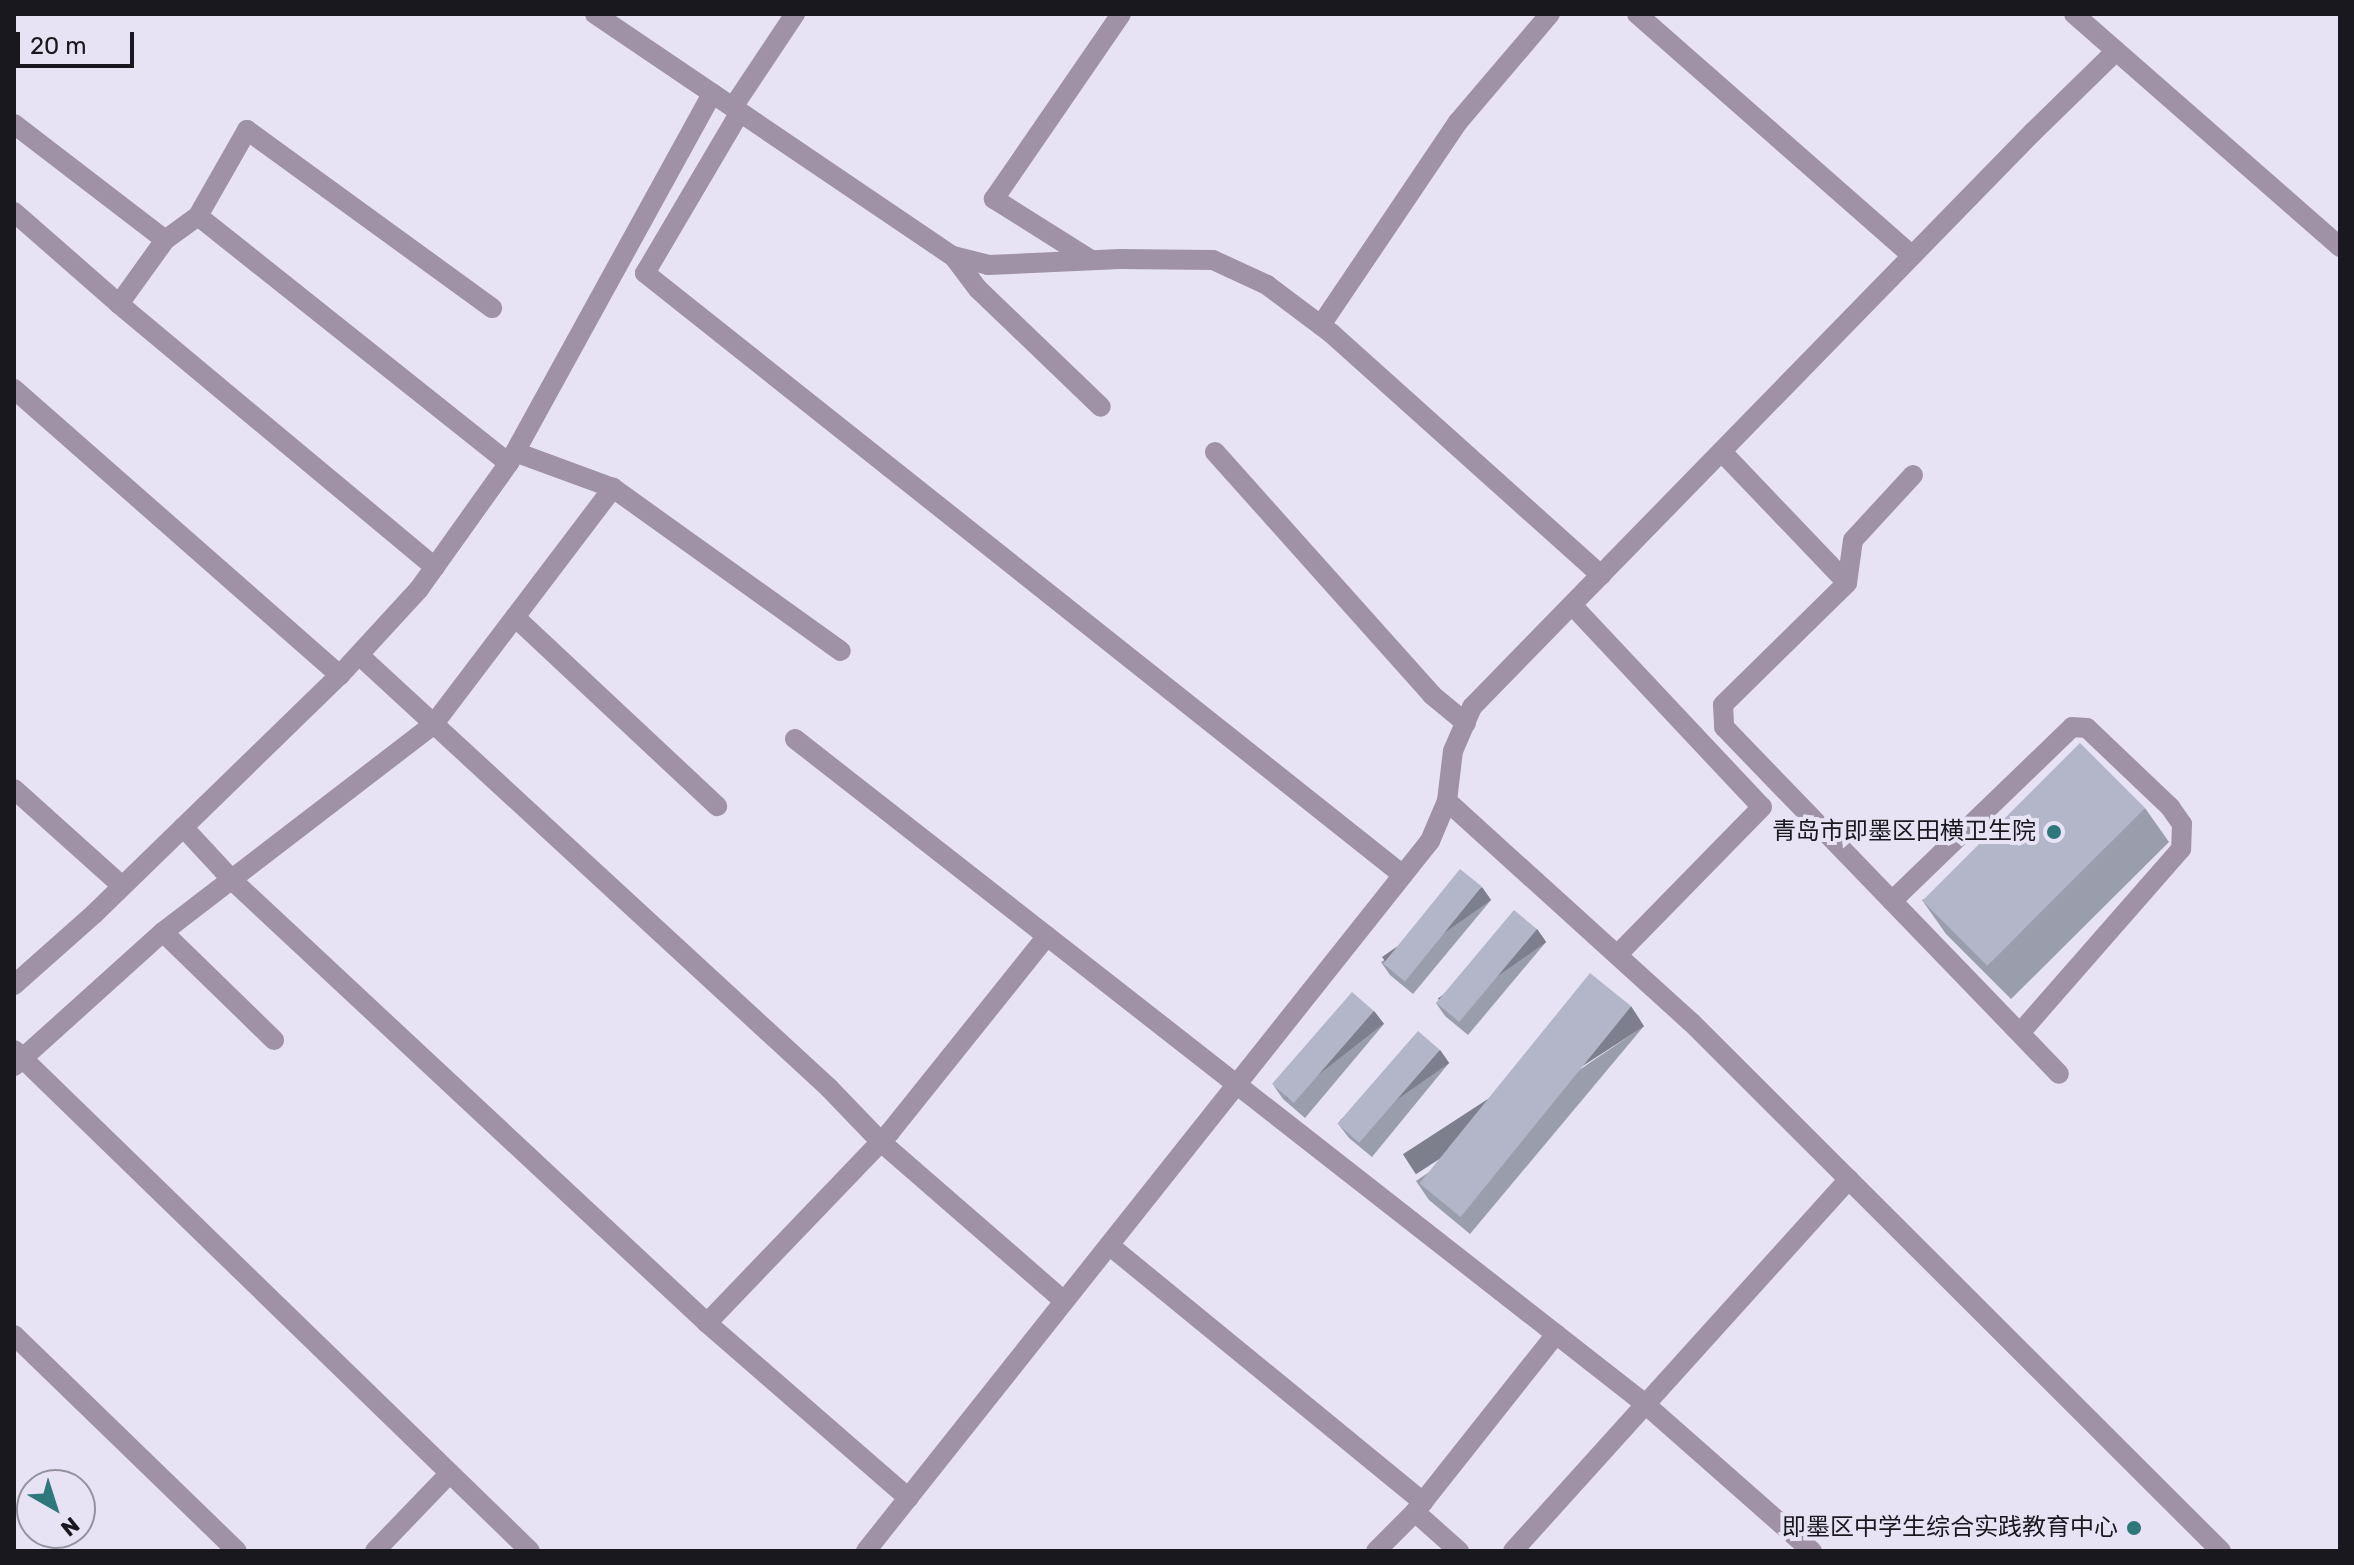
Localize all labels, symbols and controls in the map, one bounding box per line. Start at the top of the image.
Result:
scale bar [20,16,138,66]
text: 20 m [30,32,87,60]
place label: 青岛市即墨区田横卫生院 [1772,818,2036,846]
marker: 青岛市即墨区田横卫生院 [2043,821,2065,843]
north arrow [16,1469,96,1549]
text: N [56,1511,85,1542]
place label: 即墨区中学生综合实践教育中心 [1782,1514,2118,1542]
marker: 即墨区中学生综合实践教育中心 [2125,1519,2143,1537]

